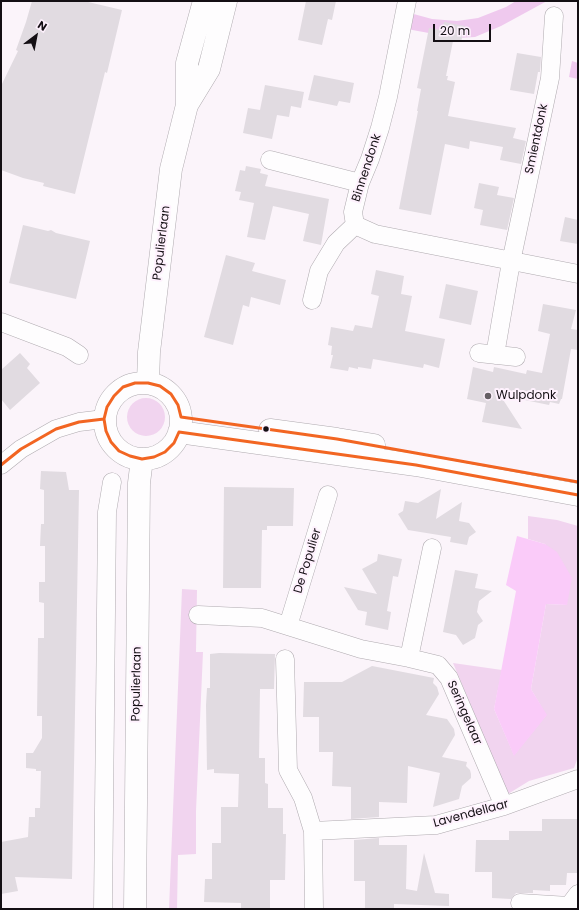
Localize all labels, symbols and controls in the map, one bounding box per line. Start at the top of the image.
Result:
north arrow [16,16,56,56]
scale bar [435,16,493,42]
text: N [35,17,50,35]
text: 20 m [440,22,470,39]
street label: Smientdonk [523,103,551,175]
street label: Binnendonk [349,132,385,204]
street label: Populierlaan [150,205,174,281]
place label: Wulpdonk [496,389,556,403]
marker: Wulpdonk [483,391,493,401]
unlabelled marker [261,424,271,434]
street label: De Populier [291,527,325,595]
street label: Populierlaan [129,646,145,722]
street label: Seringelaar [443,679,485,747]
street label: Lavendellaar [432,797,510,831]

